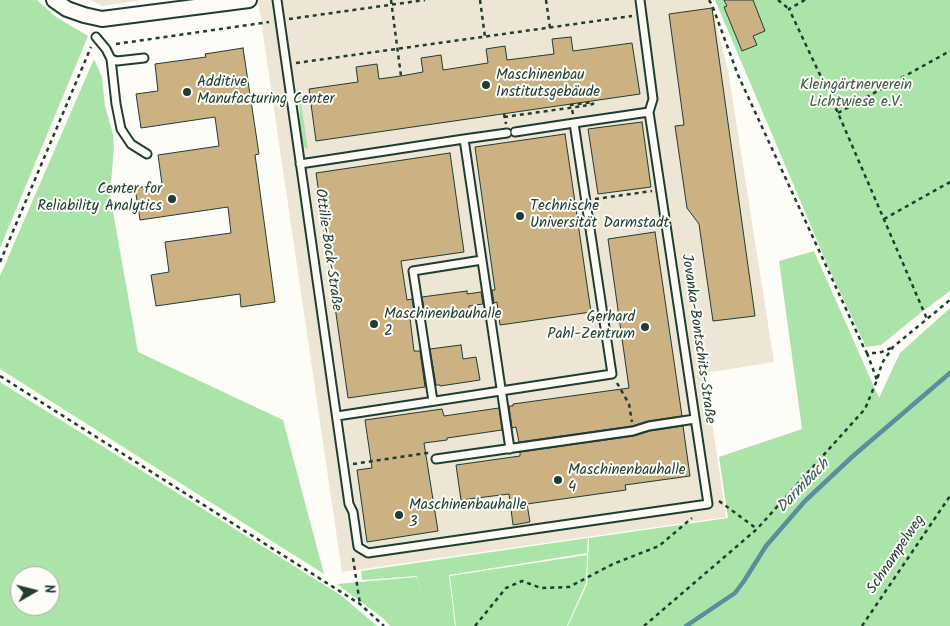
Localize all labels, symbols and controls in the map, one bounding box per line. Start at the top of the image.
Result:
place label: Maschinenbau Institutsgebäude [496,67,600,102]
place label: Additive Manufacturing Center [197,74,334,109]
park label: Kleingärtnerverein Lichtwiese e.V. [800,77,912,112]
marker: Maschinenbau Institutsgebäude [480,79,492,91]
marker: Additive Manufacturing Center [181,86,193,98]
place label: Center for Reliability Analytics [37,181,162,216]
street label: Ottilie-Bock-Straße [309,188,345,312]
marker: Center for Reliability Analytics [166,193,178,205]
place label: Technische Universität Darmstadt [530,198,669,233]
marker: Technische Universität Darmstadt [514,210,526,222]
street label: Jovanka-Bontschits-Straße [676,253,718,425]
place label: Maschinenbauhalle 2 [384,306,502,341]
place label: Gerhard Pahl-Zentrum [547,309,635,344]
marker: Maschinenbauhalle 2 [368,318,380,330]
marker: Gerhard Pahl-Zentrum [639,321,651,333]
water label: Darmbach [774,456,834,518]
place label: Maschinenbauhalle 4 [568,462,686,497]
marker: Maschinenbauhalle 4 [552,474,564,486]
place label: Maschinenbauhalle 3 [409,497,527,532]
marker: Maschinenbauhalle 3 [393,509,405,521]
street label: Schnampelweg [864,512,930,598]
north arrow [10,566,60,616]
text: N [37,583,60,595]

